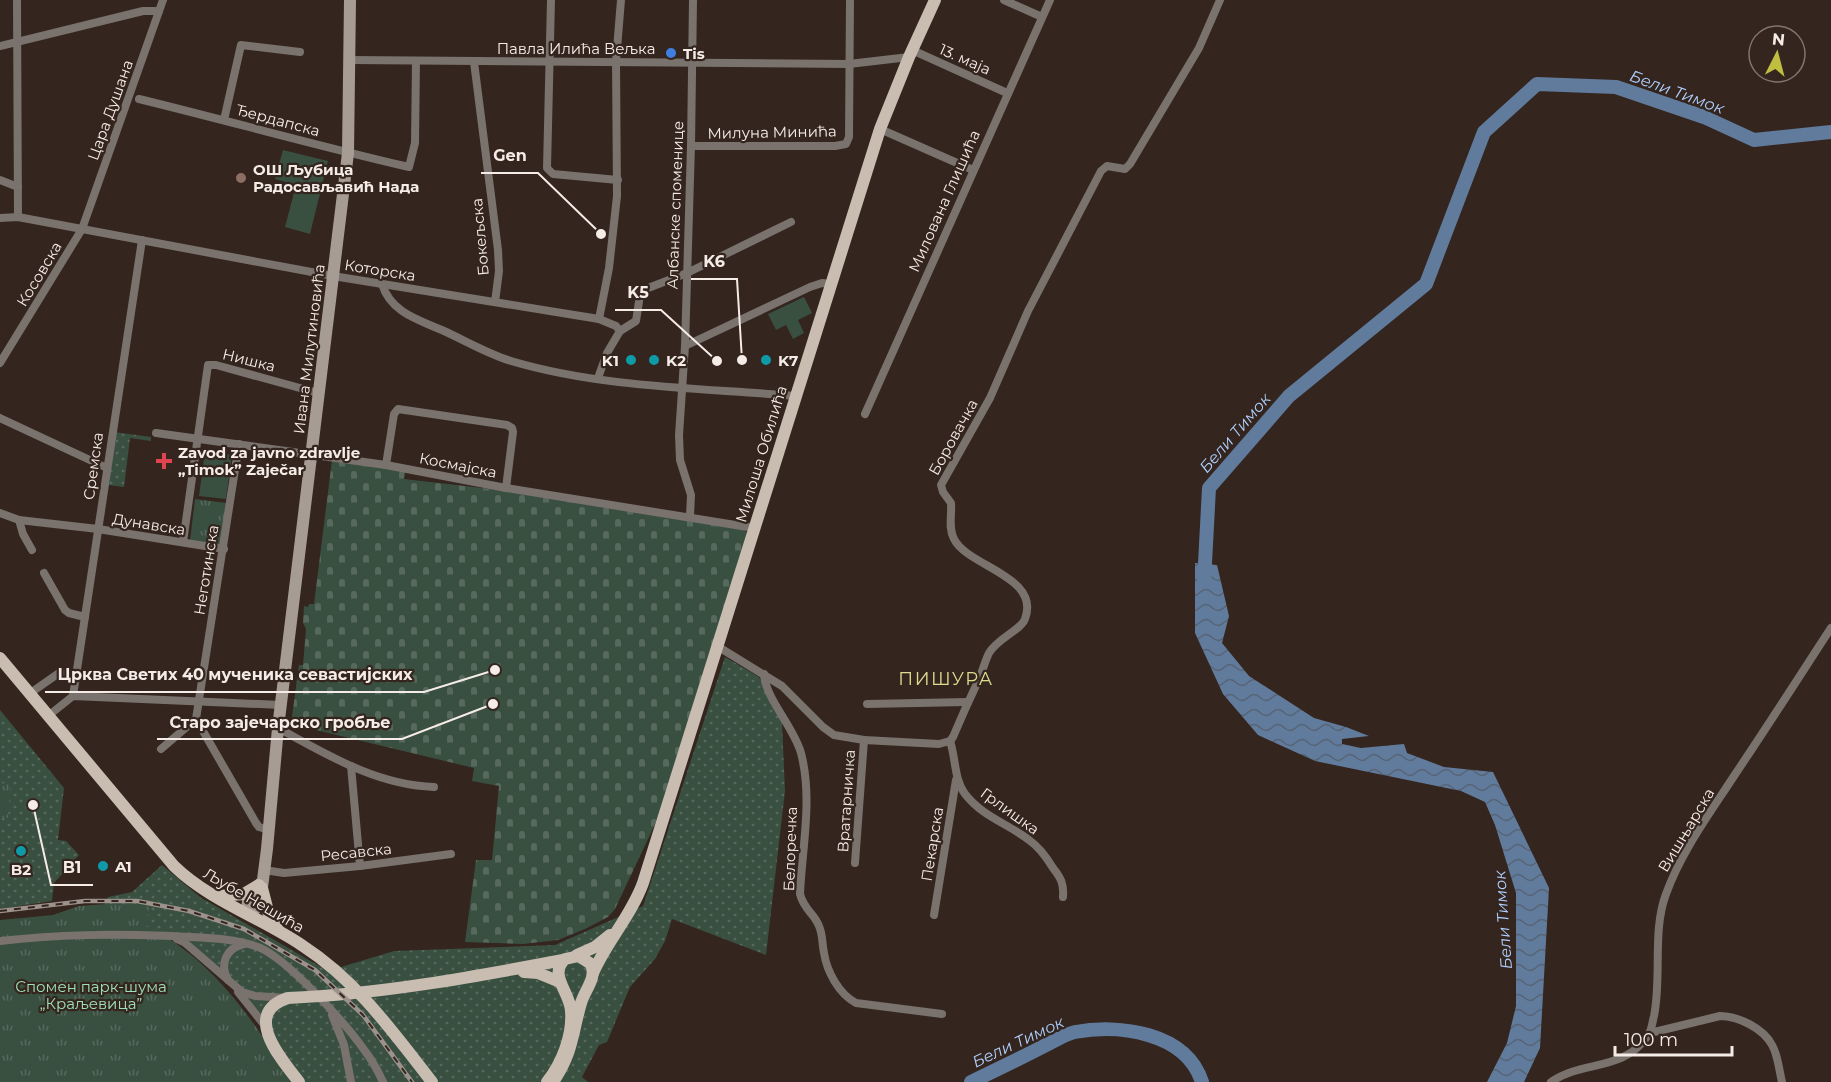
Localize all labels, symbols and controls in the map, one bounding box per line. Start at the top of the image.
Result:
north arrow [1747,24,1807,84]
text: N [1771,29,1786,50]
street label: Павла Илића Вељка [497,39,655,58]
street label: 13. маја [936,39,994,79]
place label: Tis [683,44,705,63]
marker: Tis [664,46,678,60]
street label: Цара Душана [83,57,137,163]
water label: Бели Тимок [1627,66,1728,118]
street label: Ђердапска [234,100,322,140]
street label: Албанске споменице [663,120,687,290]
street label: Милуна Минића [707,121,837,143]
street label: Милована Глишића [904,127,984,275]
callout: Gen [481,139,538,173]
text: Gen [493,146,527,165]
place label: ОШ Љубица Радосављавић Нада [253,160,419,196]
marker: ОШ Љубица Радосављавић Нада [234,171,248,185]
street label: Бокељска [467,198,493,276]
street label: Косовска [12,238,66,310]
callout: K6 [691,245,737,279]
text: K6 [703,252,725,271]
street label: Которска [343,255,417,285]
street label: Ивана Милутиновића [289,263,329,435]
callout: K5 [615,276,661,310]
text: K5 [627,283,649,302]
street label: Нишка [221,344,277,376]
place label: K1 [602,351,619,370]
place label: K2 [666,351,686,370]
place label: K7 [778,351,798,370]
marker: K1 [624,353,638,367]
marker: K2 [647,353,661,367]
marker: K7 [759,353,773,367]
street label: Милоша Обилића [731,383,791,525]
water label: Бели Тимок [1195,389,1275,477]
street label: Боровачка [924,395,982,479]
street label: Сремска [79,431,107,501]
place label: Zavod za javno zdravlje „Timok” Zaječar [178,443,360,479]
street label: Космајска [418,448,498,482]
marker: Zavod za javno zdravlje „Timok” Zaječar [155,452,173,470]
street label: Дунавска [111,509,187,539]
street label: Неготинска [190,524,222,616]
callout: Црква Светих 40 мученика севастијских [45,658,424,692]
text: Црква Светих 40 мученика севастијских [57,665,413,684]
district label: ПИШУРА [898,668,994,690]
callout: Старо зајечарско гробље [157,705,402,739]
text: Старо зајечарско гробље [169,713,391,732]
street label: Вратарничка [833,749,859,853]
street label: Грлишка [977,783,1043,839]
street label: Вишњарска [1654,785,1718,875]
street label: Пекарска [917,805,947,883]
street label: Белоречка [779,806,801,892]
street label: Ресавска [319,839,393,865]
marker: B2 [14,844,28,858]
callout: B1 [51,851,93,885]
place label: A1 [114,857,132,876]
text: B1 [63,858,81,877]
marker: A1 [96,859,110,873]
place label: B2 [11,860,31,879]
street label: Љубе Нешића [200,863,308,937]
water label: Бели Тимок [1490,869,1516,970]
park label: Спомен парк-шума „Краљевица” [15,977,167,1013]
water label: Бели Тимок [969,1012,1068,1072]
scale bar [1615,1019,1732,1057]
text: 100 m [1624,1029,1678,1051]

